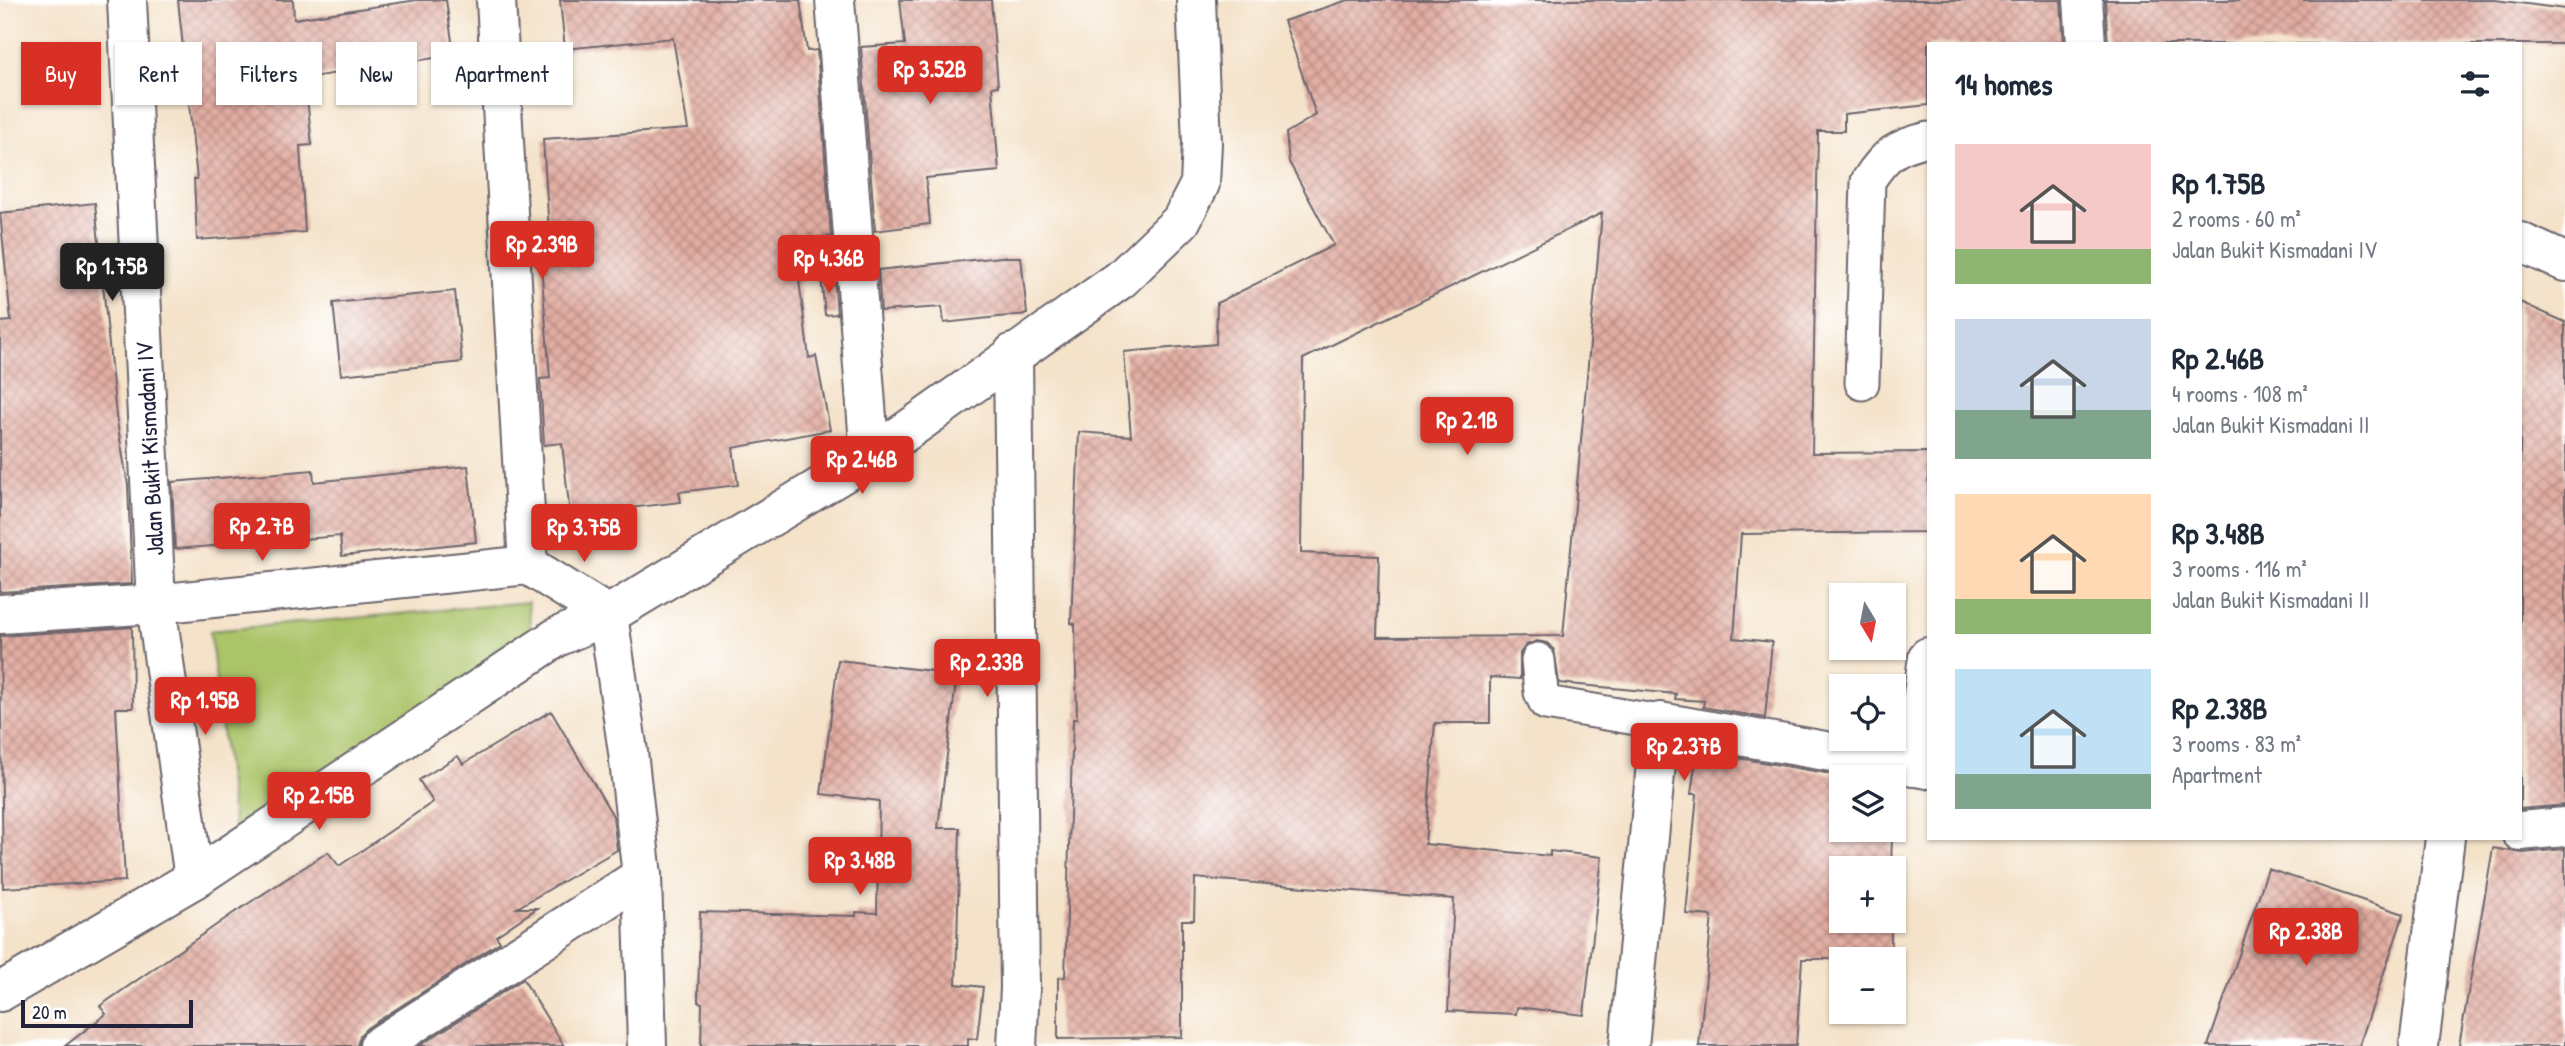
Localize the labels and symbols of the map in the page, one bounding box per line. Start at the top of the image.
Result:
pin: Rp 3.52B [858,46,1002,106]
pin: Rp 2.39B [470,222,614,281]
pin: Rp 4.36B [757,236,901,295]
pin: Rp 1.75B [40,244,184,303]
street label: Jalan Bukit Kismadani IV [127,341,171,557]
pin: Rp 2.1B [1402,398,1532,457]
pin: Rp 2.46B [790,436,934,496]
pin: Rp 2.7B [197,504,327,563]
pin: Rp 3.75B [512,504,656,564]
north arrow [1829,583,1906,660]
pin: Rp 2.33B [915,640,1059,699]
pin: Rp 1.95B [133,678,277,737]
pin: Rp 2.37B [1612,724,1756,783]
pin: Rp 2.15B [247,772,391,832]
pin: Rp 3.48B [788,838,932,897]
pin: Rp 2.38B [2234,908,2378,968]
scale bar [21,997,192,1029]

